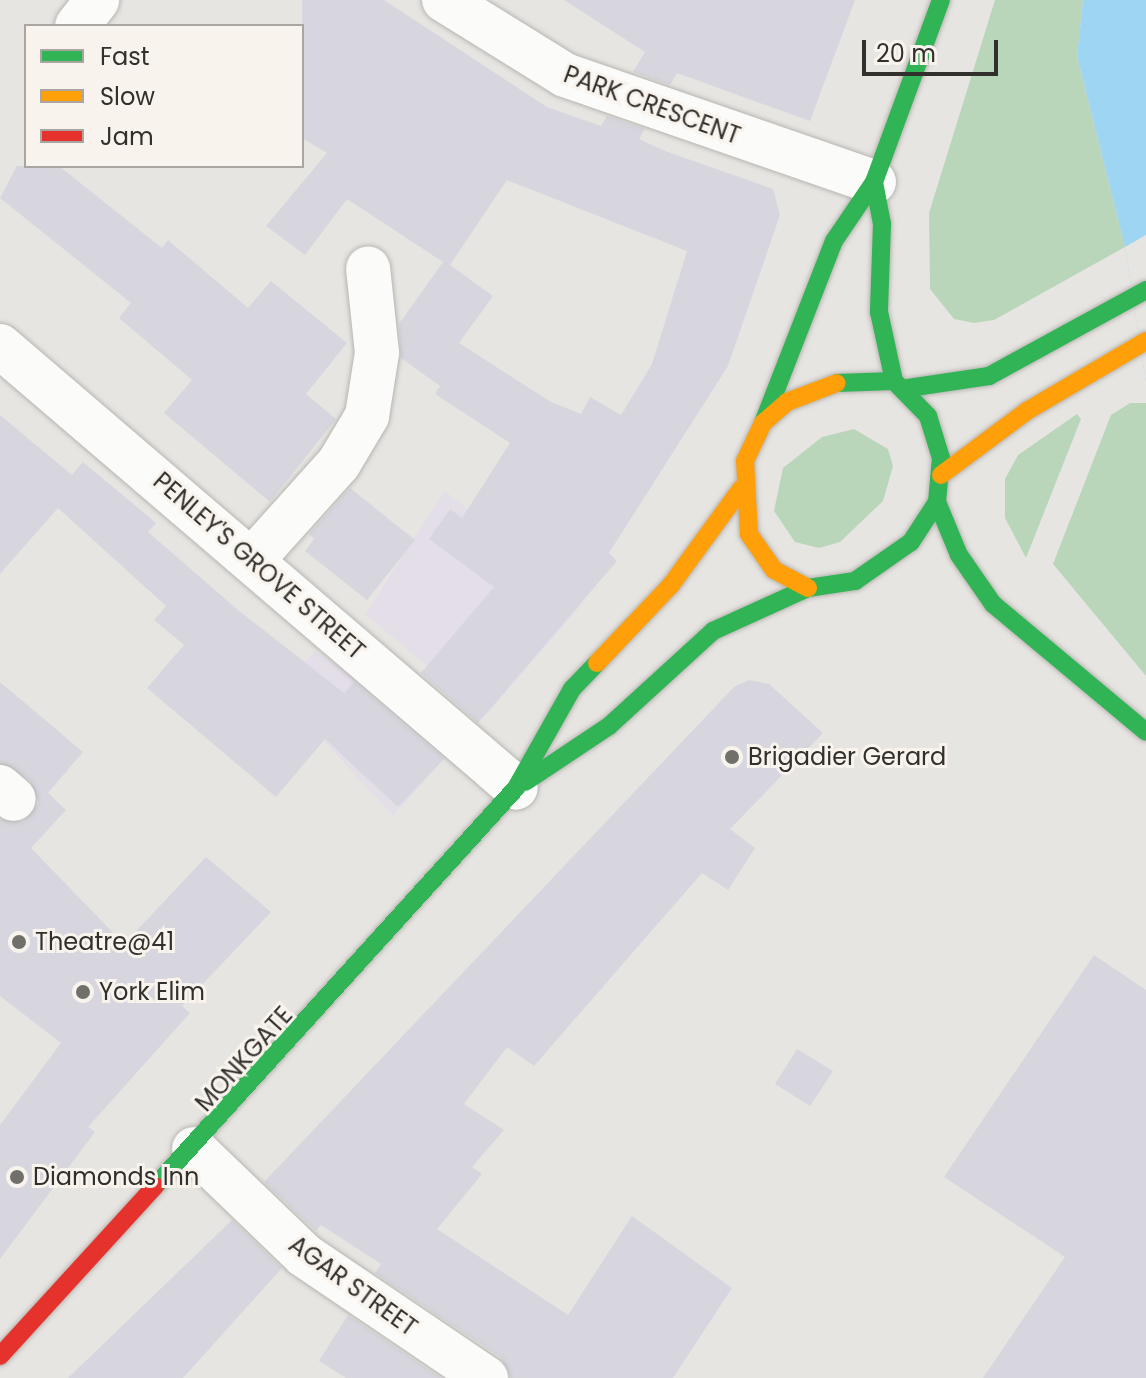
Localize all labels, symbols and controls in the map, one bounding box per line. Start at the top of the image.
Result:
legend [24,24,304,168]
scale bar [866,24,1002,74]
text: 20 m [876,37,936,70]
text: Fast [100,40,150,73]
street label: PARK CRESCENT [560,60,744,150]
text: Slow [100,80,155,113]
text: Jam [100,120,154,153]
street label: PENLEY'S GROVE STREET [148,466,370,666]
place label: Brigadier Gerard [748,743,946,771]
marker: Brigadier Gerard [723,748,741,766]
place label: Theatre@41 [35,928,174,956]
marker: Theatre@41 [10,933,28,951]
place label: York Elim [99,978,205,1006]
marker: York Elim [74,983,92,1001]
street label: MONKGATE [189,1001,299,1117]
place label: Diamonds Inn [33,1163,199,1191]
marker: Diamonds Inn [8,1168,26,1186]
street label: AGAR STREET [283,1230,423,1342]

